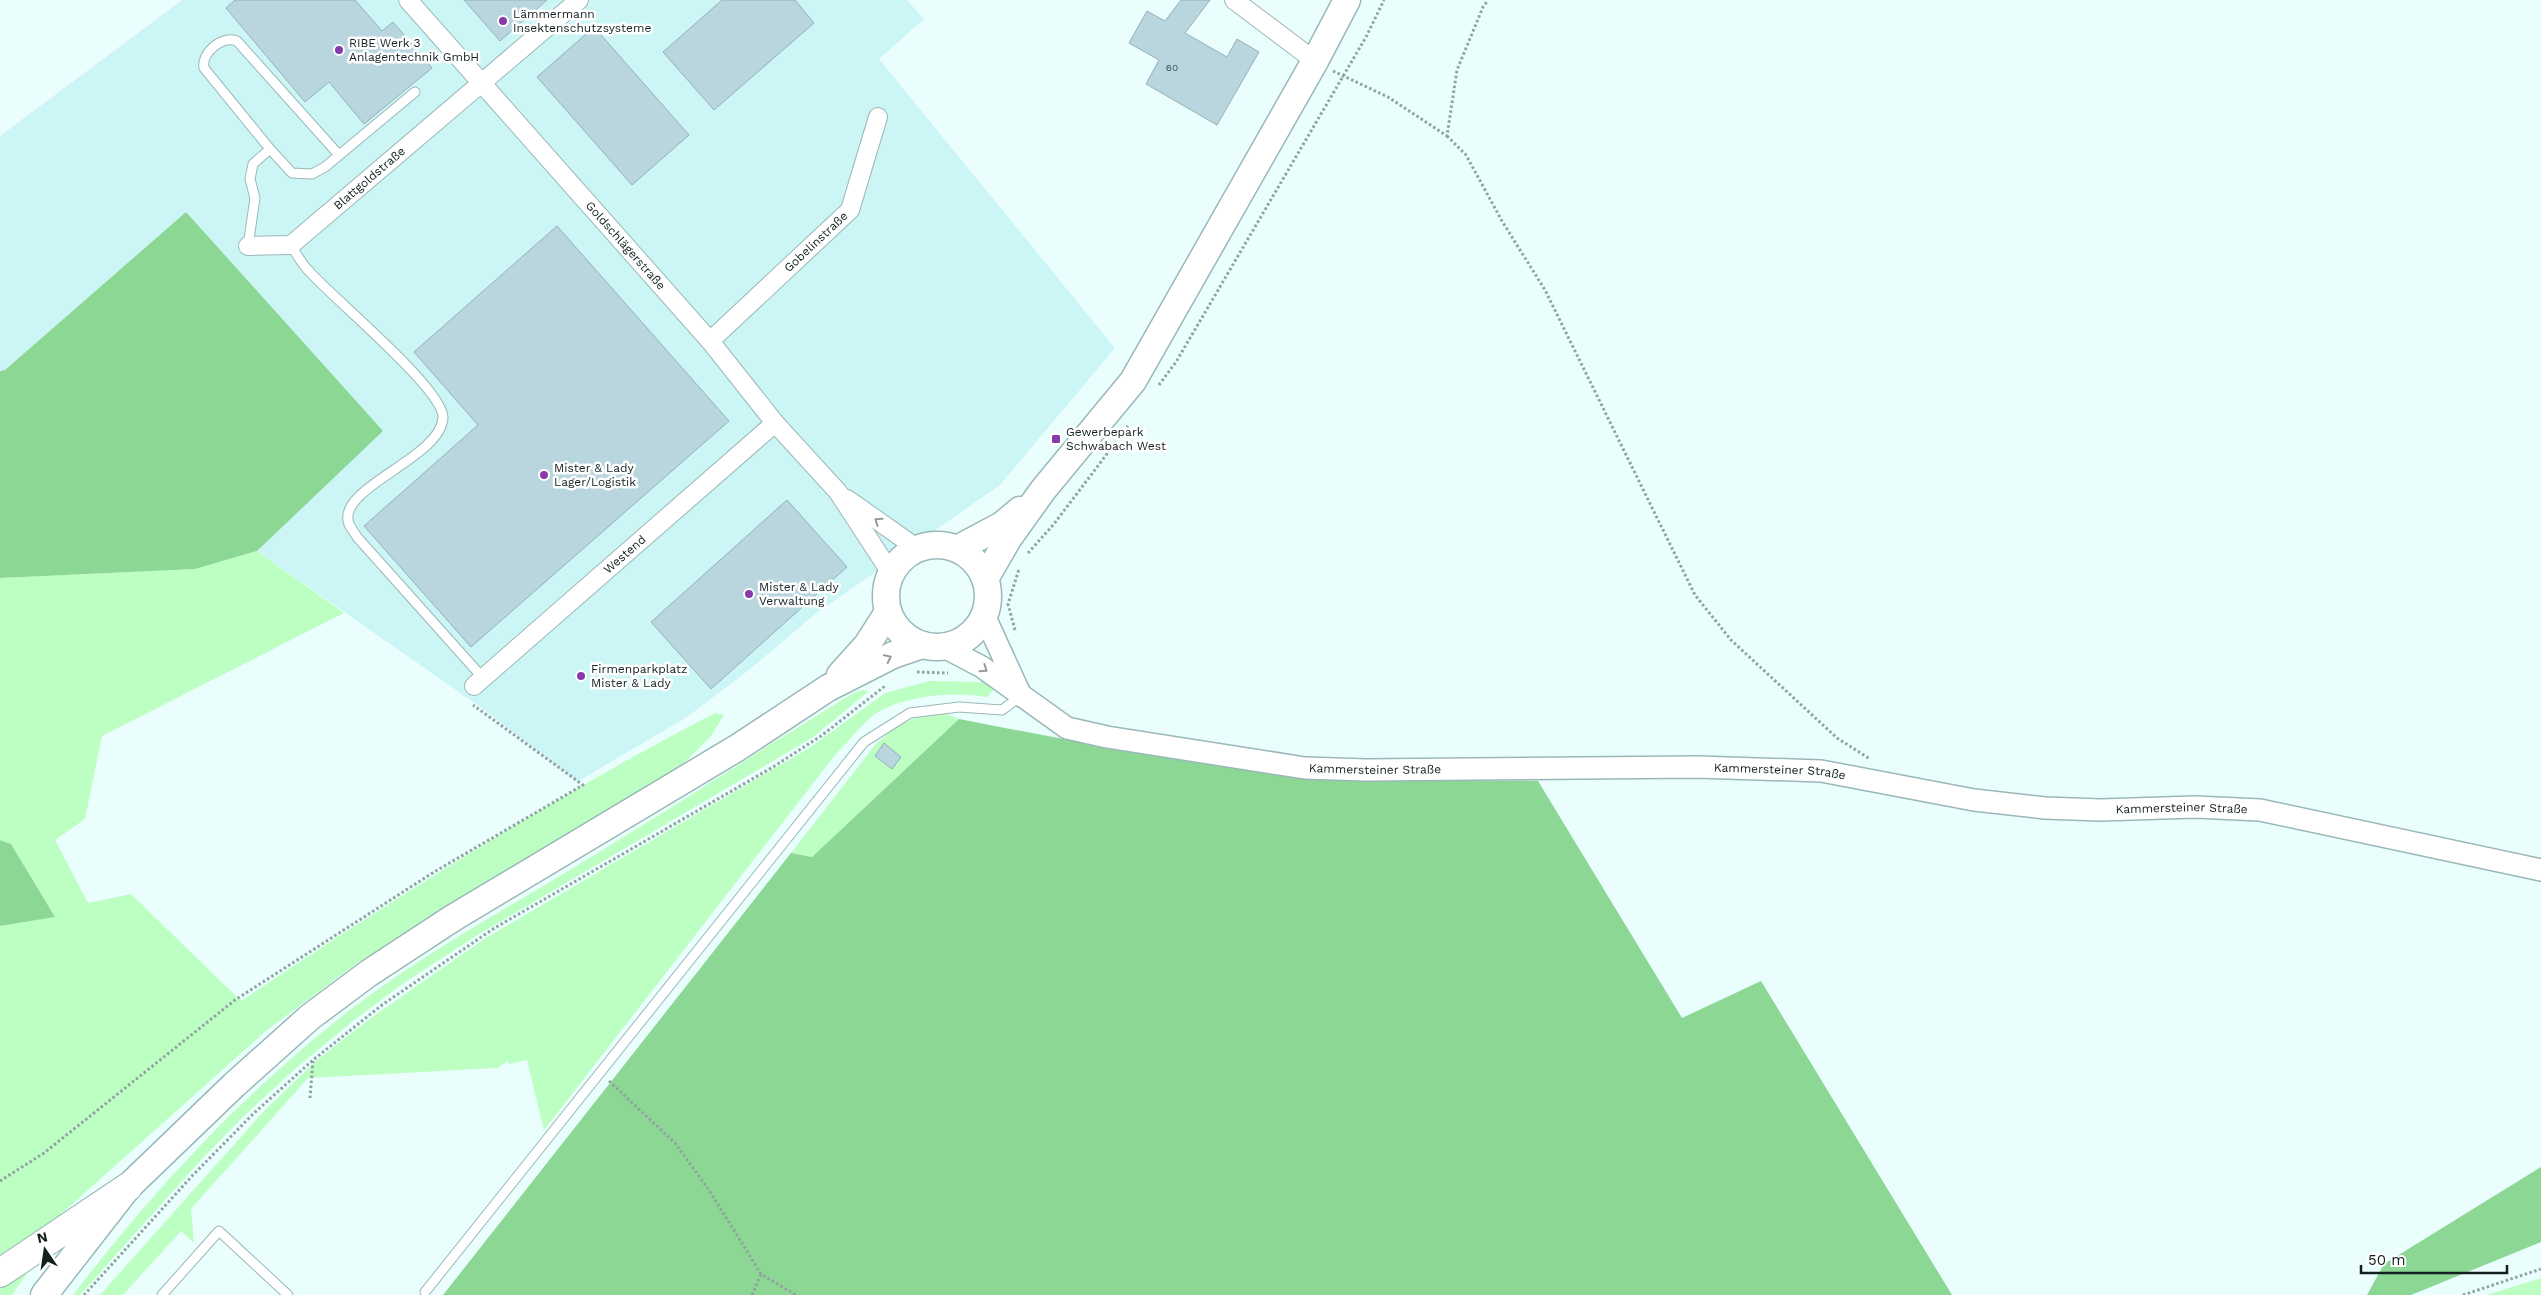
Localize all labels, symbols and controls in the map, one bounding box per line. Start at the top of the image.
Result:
place label: Lämmermann Insektenschutzsysteme [513,7,651,35]
marker: Lämmermann Insektenschutzsysteme [497,15,509,27]
place label: RIBE Werk 3 Anlagentechnik GmbH [349,36,479,64]
marker: RIBE Werk 3 Anlagentechnik GmbH [333,44,345,56]
house number: 60 [1166,62,1178,73]
street label: Blattgoldstraße [331,144,408,213]
street label: Goldschlägerstraße [583,198,668,293]
street label: Gobelinstraße [781,209,851,275]
place label: Gewerbepark Schwabach West [1066,425,1166,453]
marker: Gewerbepark Schwabach West [1050,433,1062,445]
place label: Mister & Lady Lager/Logistik [554,461,636,489]
marker: Mister & Lady Lager/Logistik [538,469,550,481]
one-way arrow [874,518,884,527]
street label: Westend [601,532,649,577]
place label: Mister & Lady Verwaltung [759,580,839,608]
marker: Mister & Lady Verwaltung [743,588,755,600]
one-way arrow [882,654,891,664]
place label: Firmenparkplatz Mister & Lady [591,662,687,690]
one-way arrow [978,663,988,672]
marker: Firmenparkplatz Mister & Lady [575,670,587,682]
street label: Kammersteiner Straße [1309,761,1441,777]
street label: Kammersteiner Straße [1714,761,1847,783]
street label: Kammersteiner Straße [2115,800,2248,817]
north arrow [20,1225,70,1275]
text: N [35,1228,49,1246]
scale bar [2361,1242,2507,1274]
text: 50 m [2368,1251,2405,1269]

